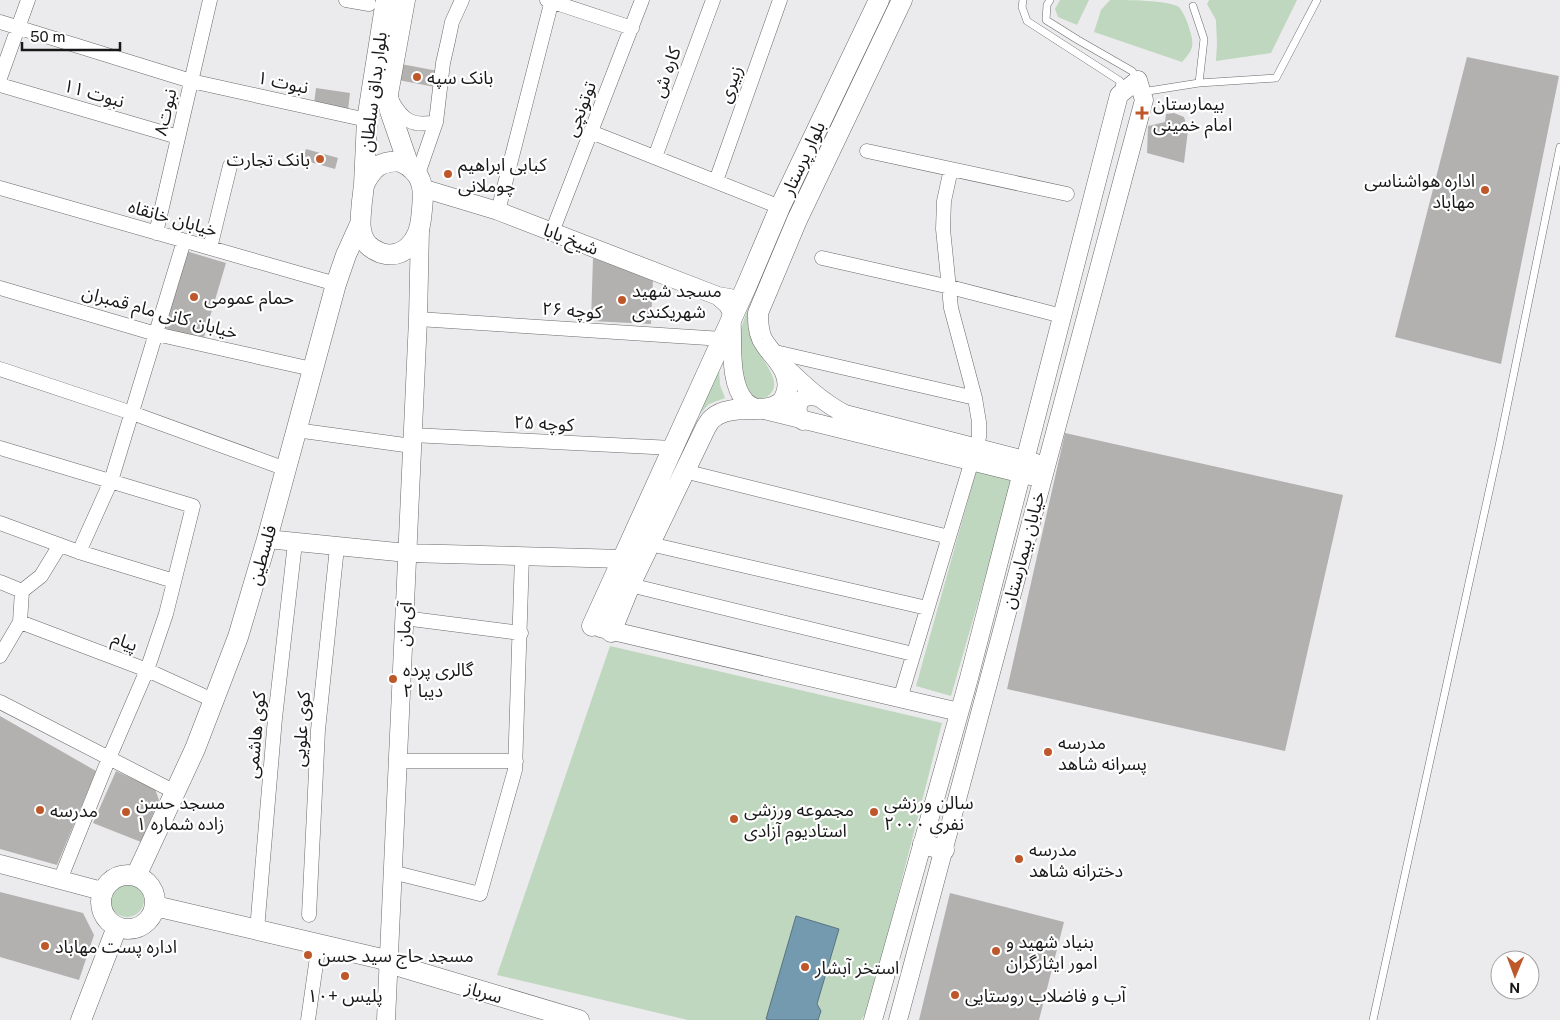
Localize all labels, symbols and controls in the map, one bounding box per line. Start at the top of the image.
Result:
scale bar [22,20,120,52]
text: 50 m [30,28,65,45]
street label: بلوار بداق سلطان [355,31,392,153]
street label: کاره ش [647,43,686,100]
street label: زبیری [714,62,747,106]
street label: نبوت ۱ [255,66,311,99]
place label: بانک سپه [427,67,493,89]
marker: بانک سپه [411,71,423,83]
street label: نبوت ۱۱ [61,74,127,113]
street label: توتونچی [560,78,601,140]
street label: نبوت۸ [149,86,182,138]
place label: بیمارستان امام خمینی [1153,93,1232,139]
marker: بیمارستان امام خمینی [1135,106,1149,120]
street label: بلوار پرستار [776,118,830,199]
place label: بانک تجارت [227,149,310,171]
marker: بانک تجارت [314,153,326,165]
place label: کبابی ابراهیم چوملانی [458,154,547,197]
marker: کبابی ابراهیم چوملانی [442,168,454,180]
place label: اداره هواشناسی مهاباد [1364,170,1475,212]
marker: اداره هواشناسی مهاباد [1479,184,1491,196]
street label: خیابان خانقاه [126,195,220,242]
street label: شیخ بابا [540,219,601,262]
place label: مسجد شهید شهریکندی [632,280,722,323]
street label: خیابان کانی مام قمبران [79,281,240,347]
place label: حمام عمومی [204,287,294,312]
marker: حمام عمومی [188,291,200,303]
marker: مسجد شهید شهریکندی [616,294,628,306]
street label: کوچه ۲۶ [541,297,603,324]
street label: کوچه ۲۵ [513,411,575,436]
street label: خیابان بیمارستان [997,489,1050,611]
street label: فلسطین [243,523,282,588]
street label: آی‌مان [392,600,417,647]
street label: پیام [108,627,141,659]
place label: گالری پرده دیبا ۲ [403,659,474,701]
marker: گالری پرده دیبا ۲ [387,673,399,685]
street label: کوی هاشمی [241,690,270,779]
street label: کوی علویی [288,690,315,767]
place label: مدرسه پسرانه شاهد [1058,732,1147,775]
marker: مدرسه پسرانه شاهد [1042,746,1054,758]
place label: مسجد حسن زاده شماره ۱ [136,792,225,835]
place label: سالن ورزشی ۲۰۰۰ نفری [884,792,974,835]
place label: مجموعه ورزشی استادیوم آزادی [744,799,854,845]
place label: مدرسه [50,800,98,822]
marker: مدرسه [34,804,46,816]
marker: مسجد حسن زاده شماره ۱ [120,806,132,818]
marker: سالن ورزشی ۲۰۰۰ نفری [868,806,880,818]
marker: مجموعه ورزشی استادیوم آزادی [728,813,740,825]
place label: مدرسه دخترانه شاهد [1029,839,1123,882]
marker: مدرسه دخترانه شاهد [1013,853,1025,865]
place label: بنیاد شهید و امور ایثارگران [1006,931,1097,974]
place label: اداره پست مهاباد [55,936,177,958]
marker: اداره پست مهاباد [39,940,51,952]
place label: مسجد حاج سید حسن [318,945,474,969]
marker: بنیاد شهید و امور ایثارگران [990,945,1002,957]
marker: مسجد حاج سید حسن [302,949,314,961]
north arrow [1490,950,1540,1000]
place label: استخر آبشار [814,957,899,979]
marker: استخر آبشار [799,961,811,973]
marker: پلیس +۱۰ [339,970,351,982]
street label: سرباز [462,976,505,1008]
text: N [1509,980,1520,996]
place label: پلیس +۱۰ [307,985,383,1007]
place label: آب و فاضلاب روستایی [965,985,1127,1007]
marker: آب و فاضلاب روستایی [949,989,961,1001]

